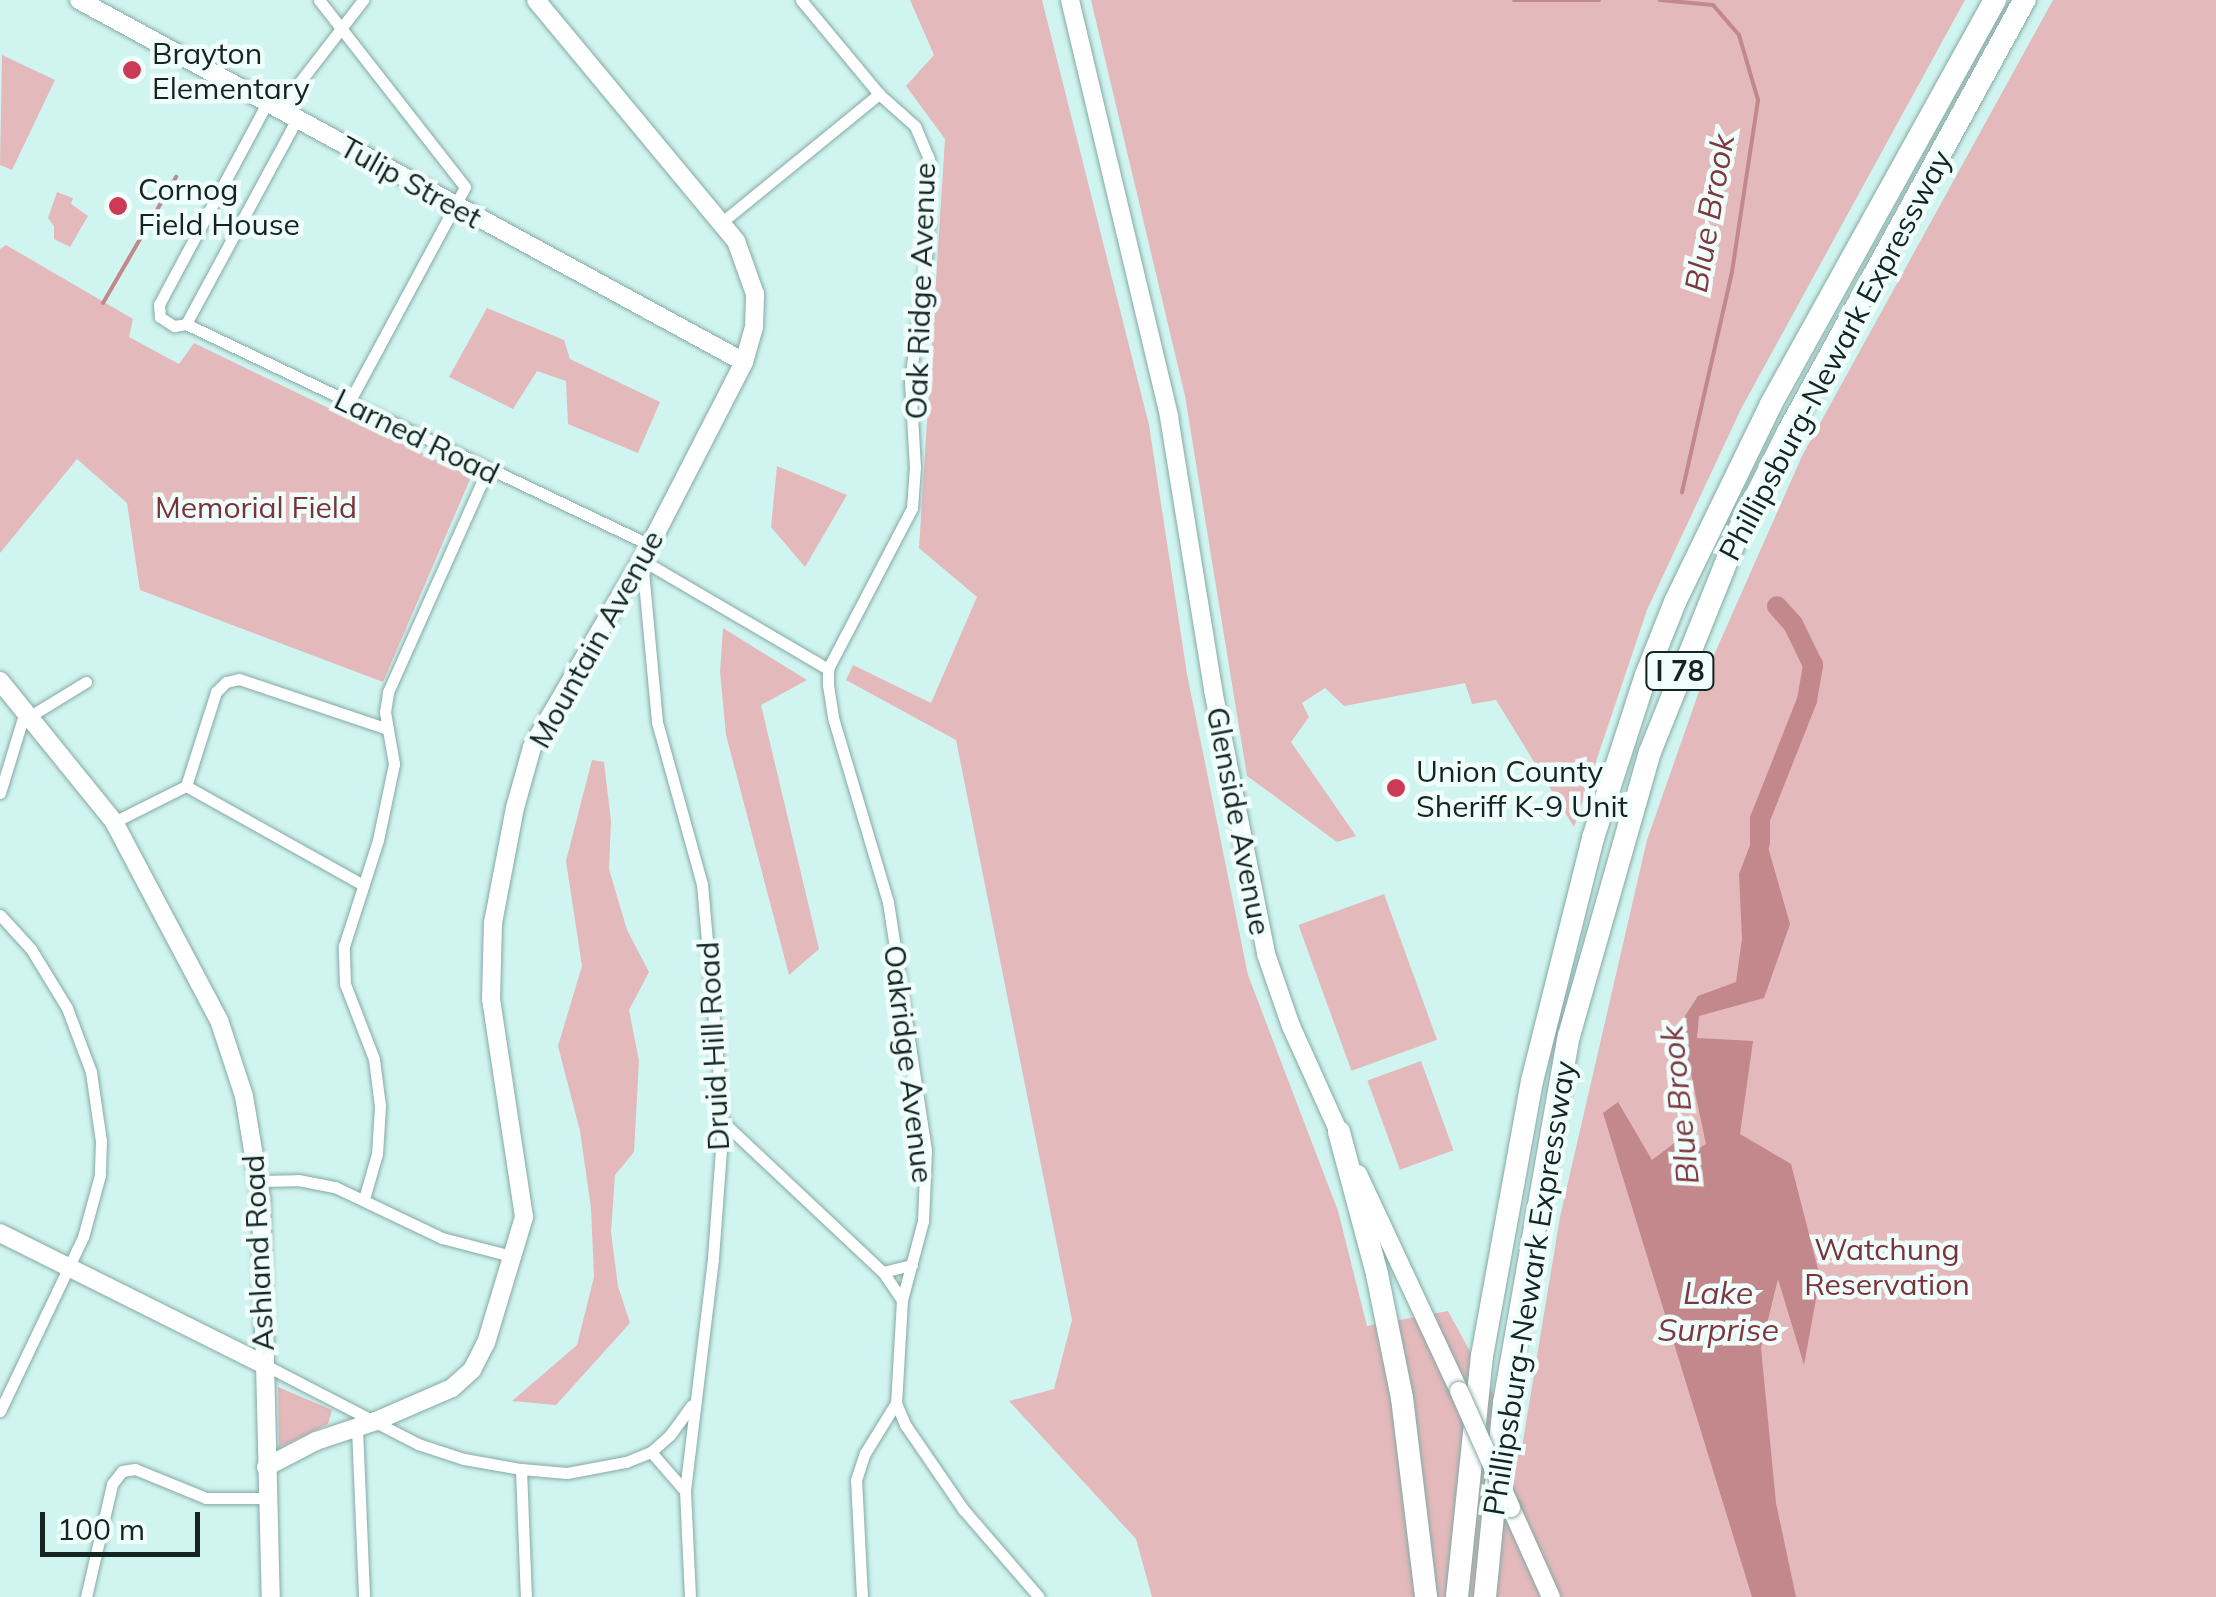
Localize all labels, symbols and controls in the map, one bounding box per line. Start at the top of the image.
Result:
place label: Brayton Elementary [152,35,310,106]
marker: Brayton Elementary [121,59,143,81]
street label: Tulip Street [334,128,488,236]
water label: Blue Brook [1676,131,1742,295]
street label: Phillipsburg-Newark Expressway [1711,144,1959,566]
street label: Oak Ridge Avenue [898,162,942,420]
place label: Cornog Field House [138,171,300,242]
marker: Cornog Field House [107,195,129,217]
street label: Larned Road [329,381,505,491]
park label: Memorial Field [155,489,357,525]
street label: Mountain Avenue [521,524,671,754]
road number: I 78 [1645,648,1715,694]
street label: Glenside Avenue [1199,704,1279,938]
place label: Union County Sheriff K-9 Unit [1416,753,1628,824]
marker: Union County Sheriff K-9 Unit [1385,777,1407,799]
street label: Druid Hill Road [690,941,736,1151]
street label: Oakridge Avenue [877,943,941,1185]
water label: Blue Brook [1652,1024,1706,1186]
street label: Phillipsburg-Newark Expressway [1475,1058,1583,1518]
street label: Ashland Road [235,1154,281,1352]
park label: Watchung Reservation [1804,1231,1970,1302]
water label: Lake Surprise [1657,1274,1779,1349]
scale bar [45,1492,205,1554]
text: 100 m [57,1510,145,1548]

